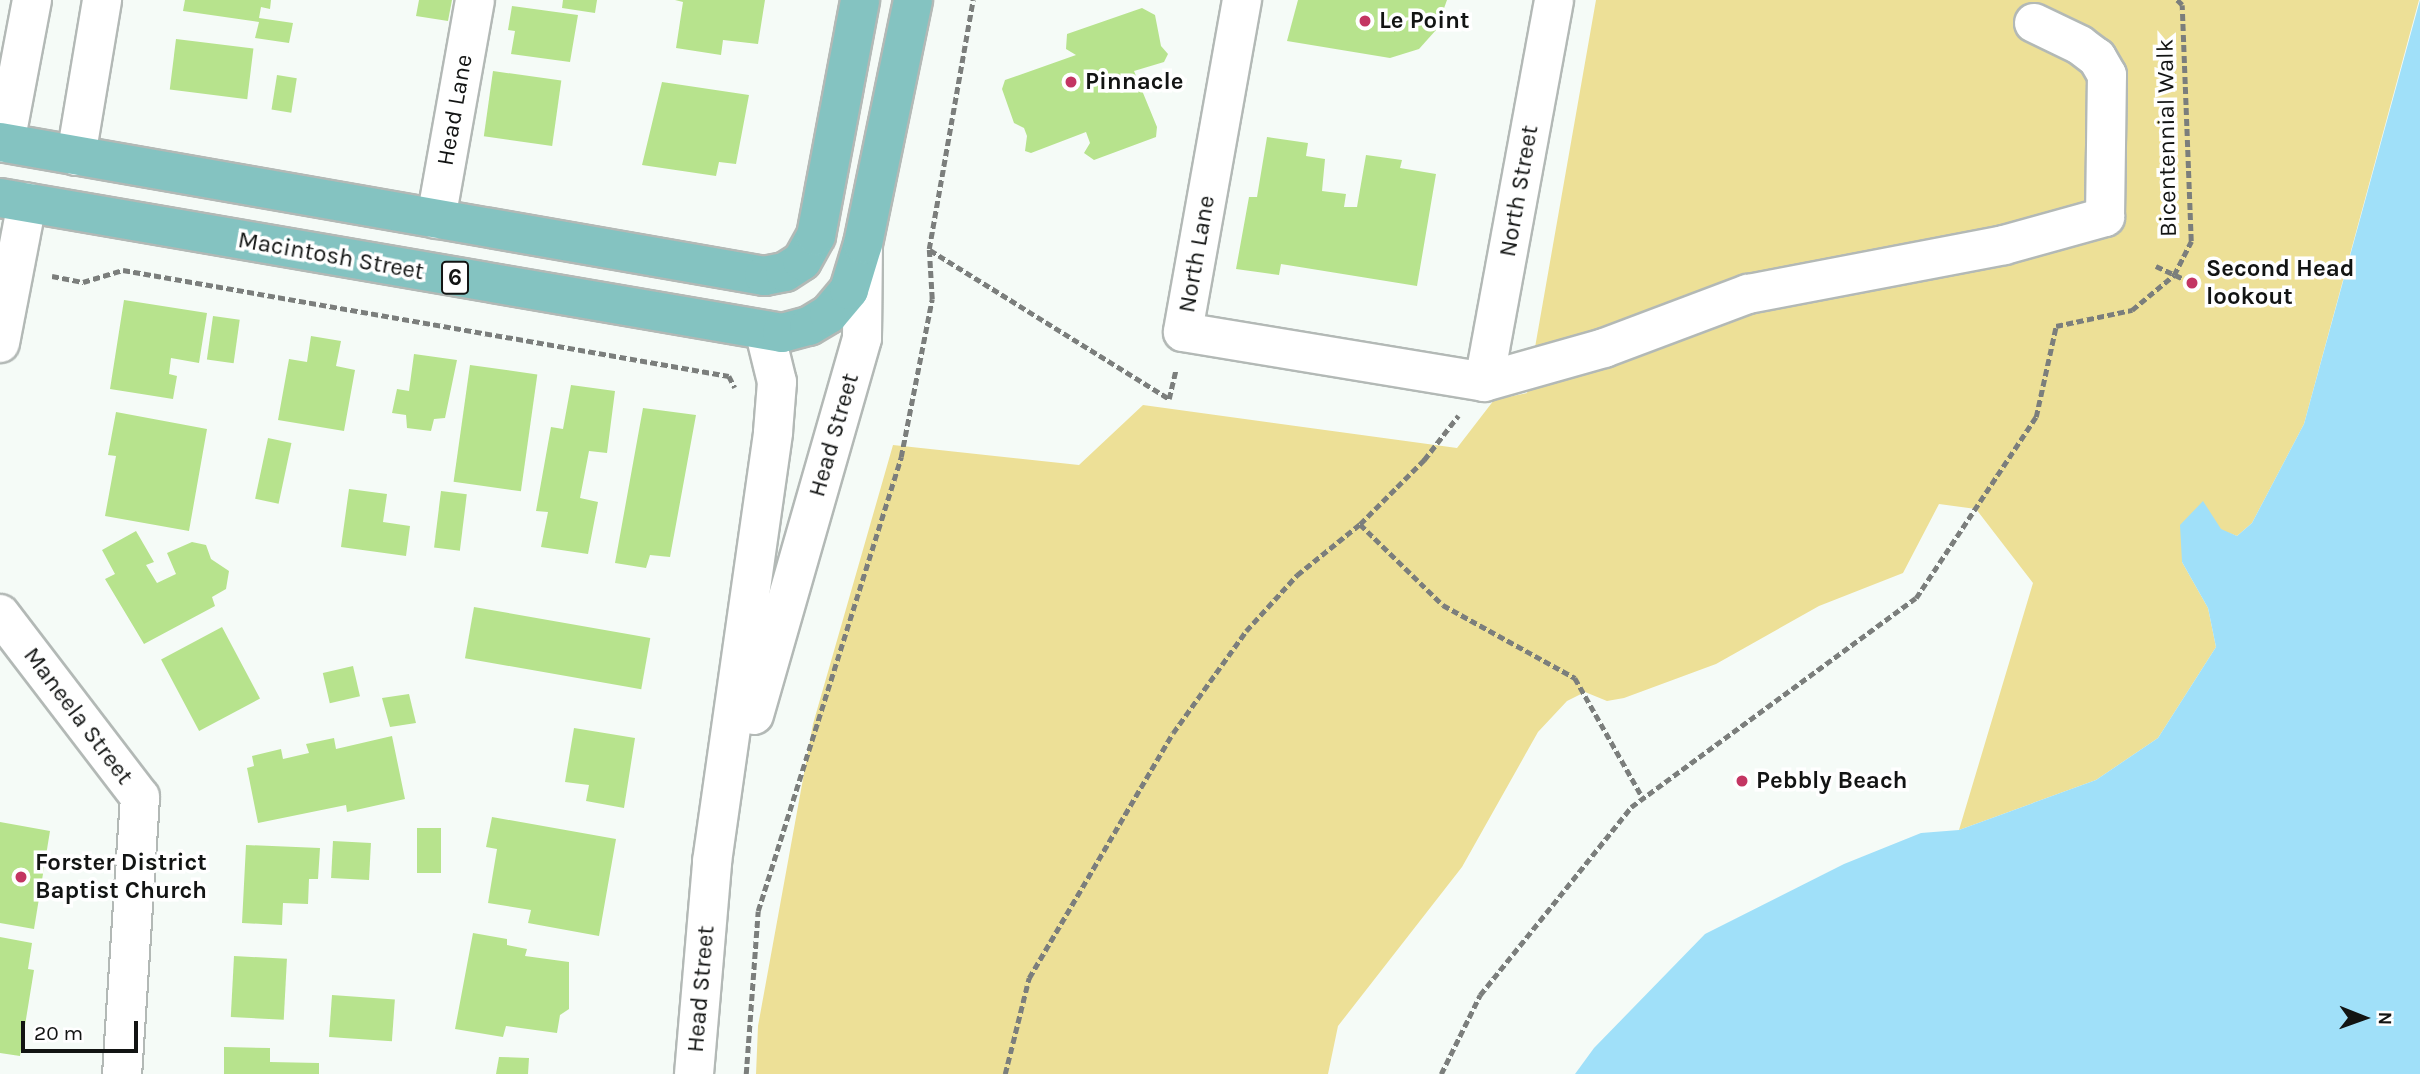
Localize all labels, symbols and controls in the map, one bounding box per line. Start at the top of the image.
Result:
place label: Le Point [1379,7,1469,35]
marker: Le Point [1357,13,1373,29]
street label: Bicentennial Walk [2151,39,2183,237]
street label: Head Lane [431,52,479,168]
place label: Pinnacle [1085,68,1183,96]
marker: Pinnacle [1063,74,1079,90]
street label: North Street [1493,123,1545,259]
street label: North Lane [1173,193,1221,315]
street label: Macintosh Street [236,225,426,287]
place label: Second Head lookout [2206,255,2354,311]
road number: 6 [441,258,469,298]
marker: Second Head lookout [2184,275,2200,291]
street label: Head Street [803,370,865,500]
street label: Maneela Street [17,642,139,790]
place label: Pebbly Beach [1756,767,1908,795]
marker: Pebbly Beach [1734,773,1750,789]
place label: Forster District Baptist Church [35,849,207,905]
marker: Forster District Baptist Church [13,869,29,885]
street label: Head Street [681,924,721,1054]
north arrow [2329,983,2399,1053]
scale bar [24,1007,142,1052]
text: N [2374,1011,2396,1025]
text: 20 m [34,1021,83,1045]

